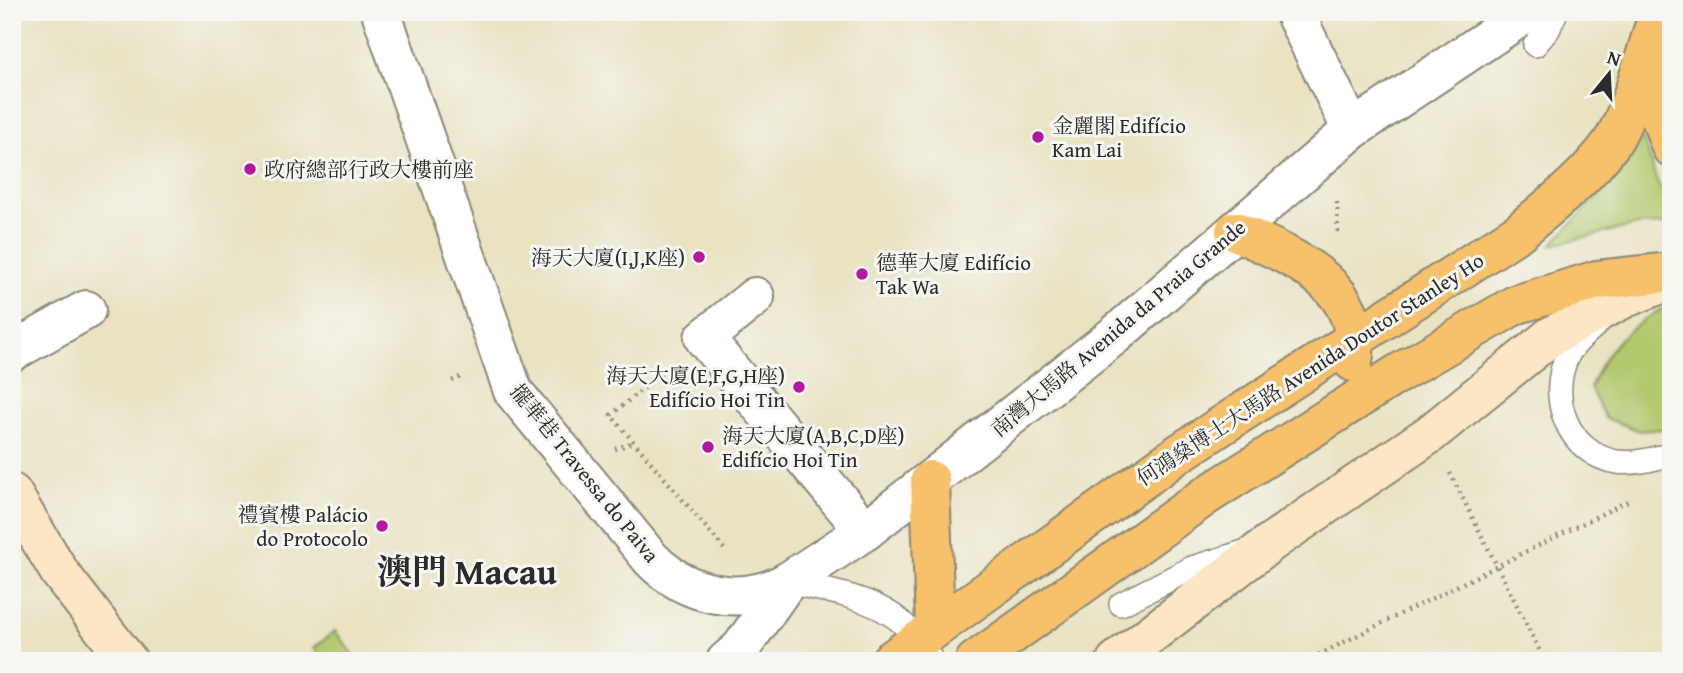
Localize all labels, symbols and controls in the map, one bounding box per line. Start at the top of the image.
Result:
north arrow [1574,38,1644,108]
text: N [1604,43,1625,73]
place label: 金麗閣 Edifício Kam Lai [1052,110,1186,165]
marker: 金麗閣 Edifício Kam Lai [1030,129,1046,145]
place label: 政府總部行政大樓前座 [264,154,474,185]
marker: 政府總部行政大樓前座 [242,161,258,177]
street label: 南灣大馬路 Avenida da Praia Grande [984,212,1252,444]
place label: 海天大廈(I,J,K座) [531,242,685,273]
street label: 何鴻燊博士大馬路 Avenida Doutor Stanley Ho [1130,245,1490,493]
place label: 德華大廈 Edifício Tak Wa [876,247,1031,302]
marker: 海天大廈(I,J,K座) [691,249,707,265]
marker: 德華大廈 Edifício Tak Wa [854,266,870,282]
place label: 海天大廈(E,F,G,H座) Edifício Hoi Tin [606,360,785,415]
street label: 擺華巷 Travessa do Paiva [503,377,667,569]
marker: 海天大廈(E,F,G,H座) Edifício Hoi Tin [791,379,807,395]
place label: 海天大廈(A,B,C,D座) Edifício Hoi Tin [722,420,905,475]
marker: 海天大廈(A,B,C,D座) Edifício Hoi Tin [700,439,716,455]
place label: 禮賓樓 Palácio do Protocolo [237,499,368,554]
marker: 禮賓樓 Palácio do Protocolo [374,518,390,534]
district label: 澳門 Macau [377,546,557,597]

